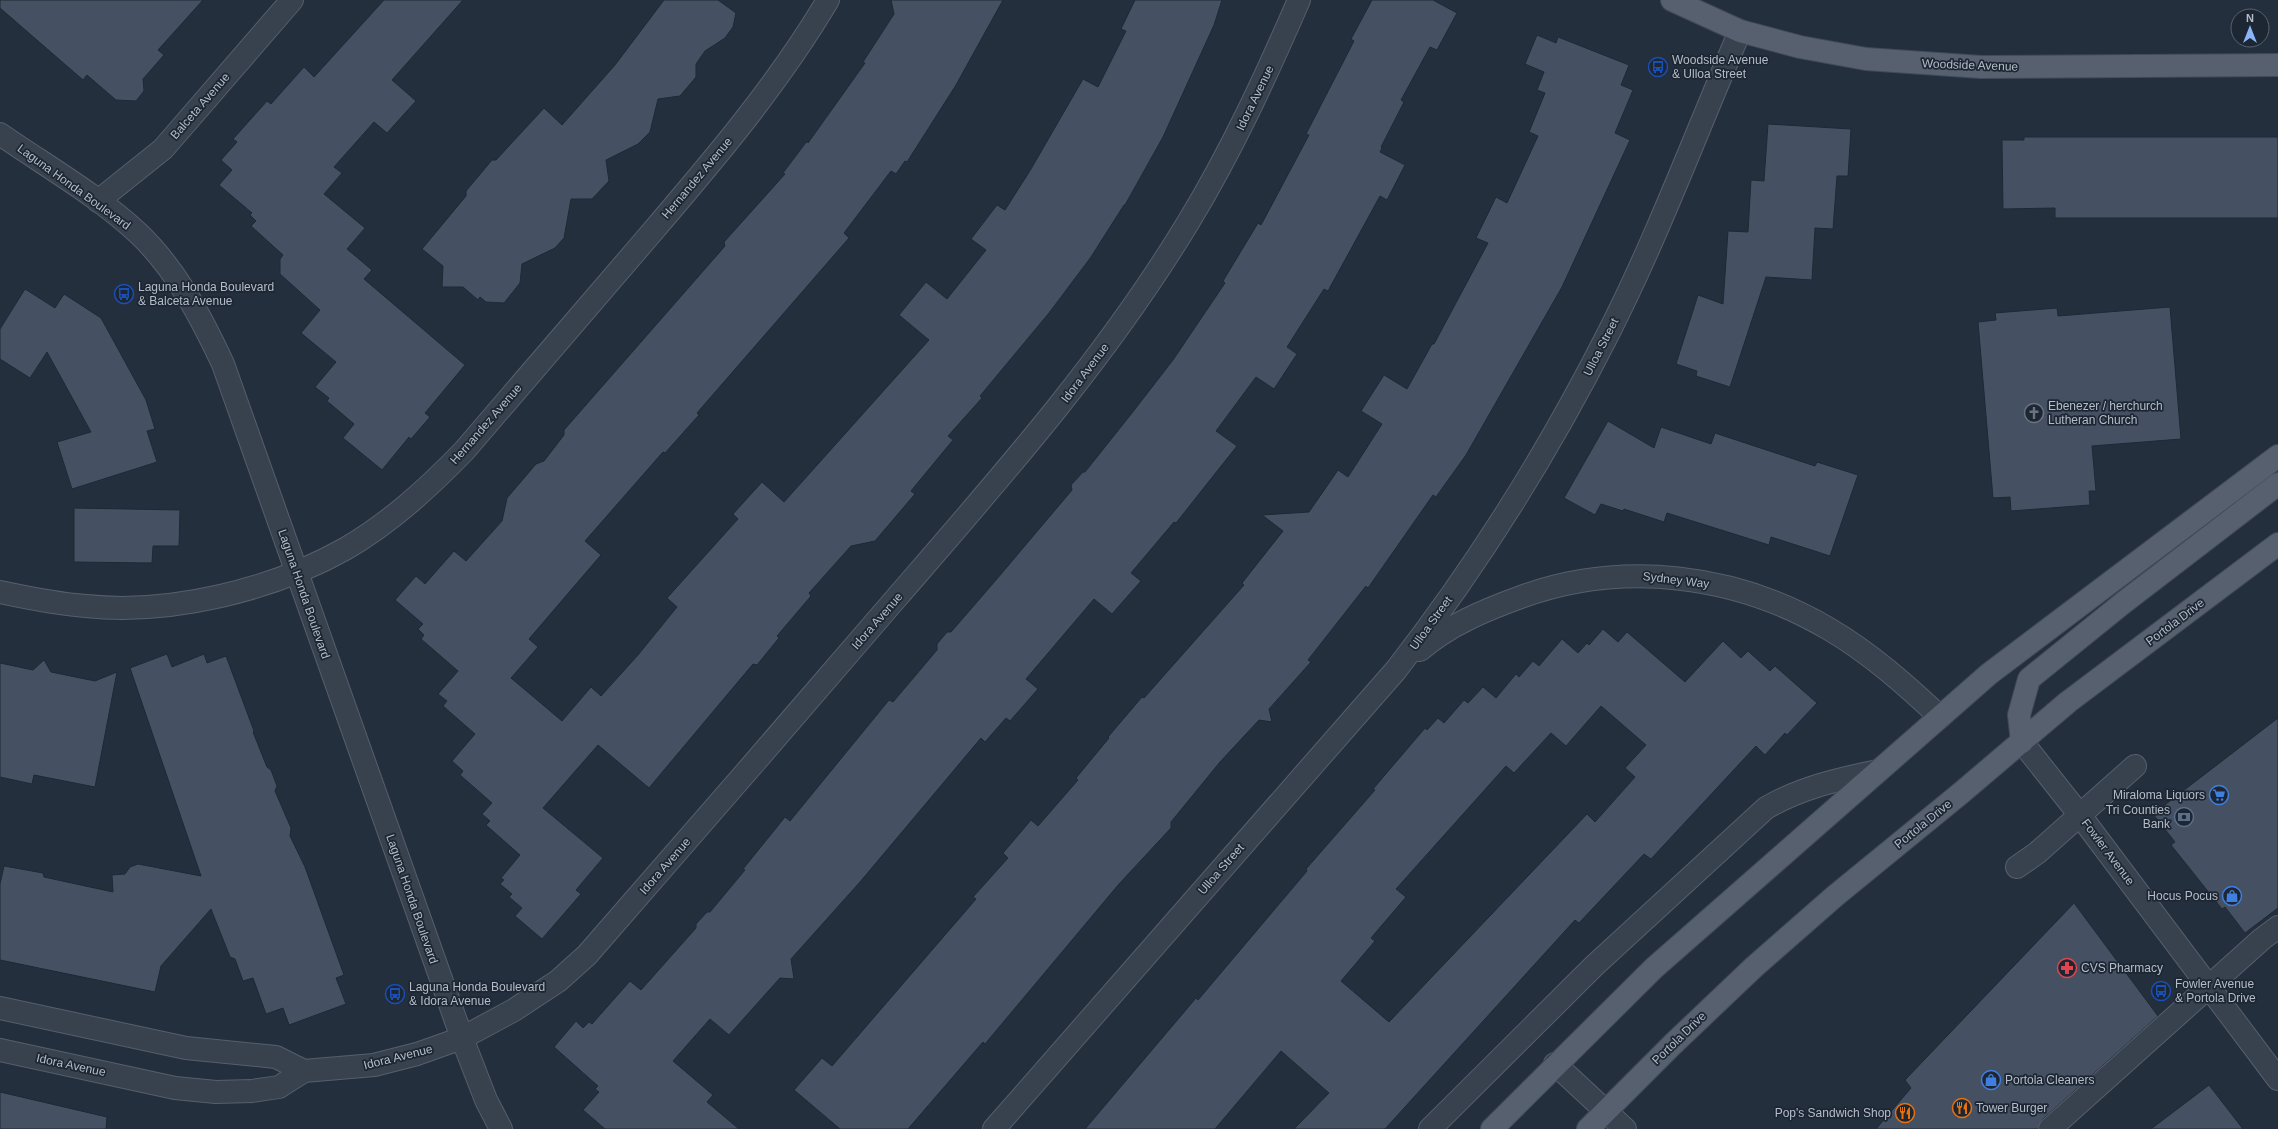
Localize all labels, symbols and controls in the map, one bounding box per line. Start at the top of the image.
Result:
north arrow [2230,8,2270,48]
text: N [2246,12,2254,24]
place label: Woodside Avenue & Ulloa Street [1672,53,1769,81]
bus stop icon: Woodside Avenue & Ulloa Street [1647,56,1669,78]
street label: Woodside Avenue [1922,56,2019,74]
street label: Idora Avenue [1233,63,1277,133]
street label: Balceta Avenue [167,70,233,142]
street label: Hernandez Avenue [659,134,735,222]
street label: Laguna Honda Boulevard [15,141,133,233]
place label: Laguna Honda Boulevard & Balceta Avenue [138,280,274,308]
bus stop icon: Laguna Honda Boulevard & Balceta Avenue [113,283,135,305]
street label: Ulloa Street [1581,315,1622,378]
street label: Idora Avenue [1058,340,1112,405]
street label: Hernandez Avenue [447,381,525,467]
place label: Ebenezer / herchurch Lutheran Church [2048,399,2163,427]
church icon: Ebenezer / herchurch Lutheran Church [2023,402,2045,424]
street label: Laguna Honda Boulevard [275,527,333,661]
street label: Sydney Way [1642,569,1710,591]
street label: Idora Avenue [849,590,906,652]
street label: Ulloa Street [1407,593,1455,652]
street label: Portola Drive [2143,595,2207,648]
supermarket icon: Miraloma Liquors [2208,784,2230,806]
place label: Miraloma Liquors [2113,788,2205,802]
street label: Portola Drive [1892,797,1955,851]
place label: Tri Counties Bank [2106,803,2171,831]
bank icon: Tri Counties Bank [2173,806,2195,828]
street label: Fowler Avenue [2079,816,2138,888]
street label: Laguna Honda Boulevard [383,832,441,966]
street label: Idora Avenue [637,835,694,897]
street label: Ulloa Street [1195,840,1247,897]
shop icon: Hocus Pocus [2221,885,2243,907]
place label: Hocus Pocus [2147,889,2218,903]
pharmacy icon: CVS Pharmacy [2056,957,2078,979]
place label: CVS Pharmacy [2081,961,2163,975]
place label: Fowler Avenue & Portola Drive [2175,977,2256,1005]
place label: Laguna Honda Boulevard & Idora Avenue [409,980,545,1008]
bus stop icon: Fowler Avenue & Portola Drive [2150,980,2172,1002]
bus stop icon: Laguna Honda Boulevard & Idora Avenue [384,983,406,1005]
street label: Portola Drive [1649,1009,1709,1067]
street label: Idora Avenue [362,1042,434,1072]
street label: Idora Avenue [35,1051,107,1079]
shop icon: Portola Cleaners [1980,1069,2002,1091]
place label: Portola Cleaners [2005,1073,2094,1087]
restaurant icon: Tower Burger [1951,1097,1973,1119]
place label: Tower Burger [1976,1101,2047,1115]
restaurant icon: Pop's Sandwich Shop [1894,1102,1916,1124]
place label: Pop's Sandwich Shop [1775,1106,1891,1120]

